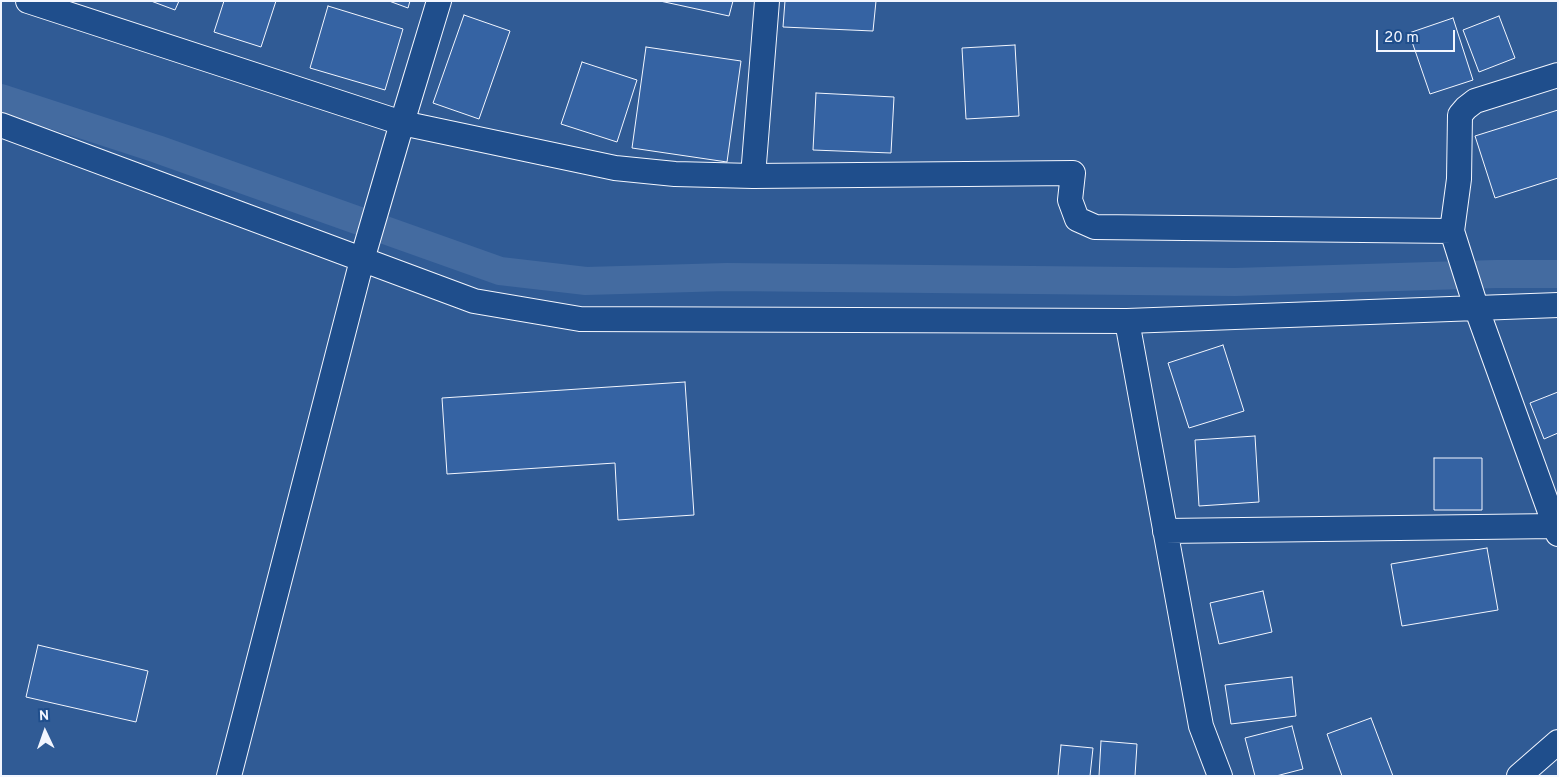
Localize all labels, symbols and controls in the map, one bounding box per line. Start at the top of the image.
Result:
scale bar [1379,20,1458,52]
text: 20 m [1384,29,1419,48]
north arrow [20,707,70,757]
text: N [39,708,50,725]

